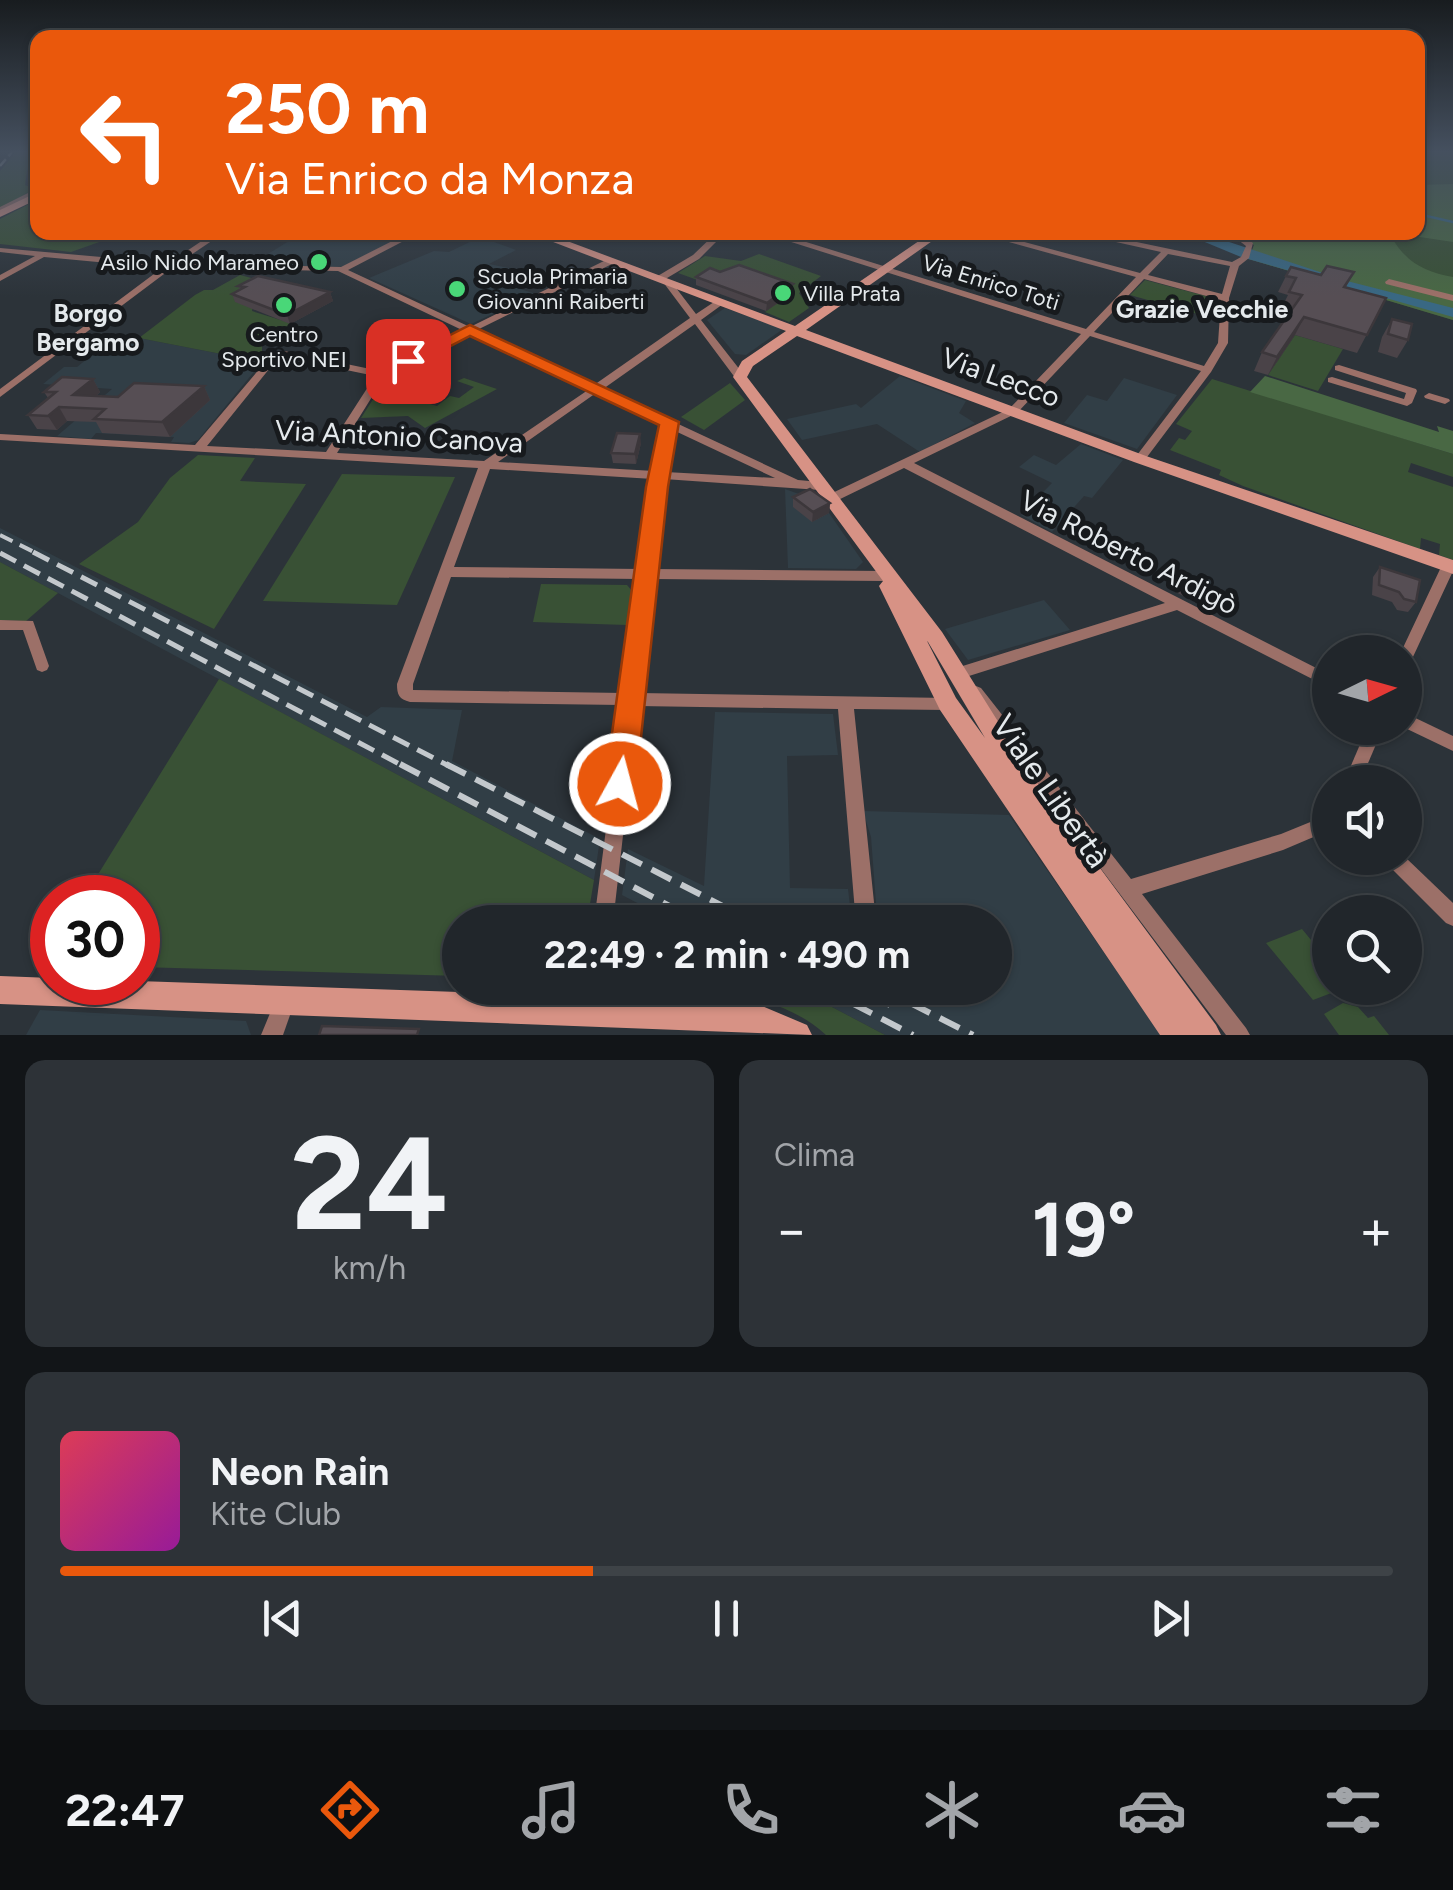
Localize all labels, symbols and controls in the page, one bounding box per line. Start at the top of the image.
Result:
text: 250 m [225,66,429,151]
icon: left [60,70,190,200]
text: Via Enrico da Monza [225,151,634,205]
place label: Asilo Nido Marameo [101,249,299,276]
street label: Via Enrico Toti [919,249,1063,316]
marker: Asilo Nido Marameo [308,251,330,273]
place label: Scuola Primaria Giovanni Raiberti [477,263,645,315]
marker: Scuola Primaria Giovanni Raiberti [446,278,468,300]
place label: Villa Prata [803,280,900,307]
marker: Villa Prata [772,282,794,304]
marker: Centro Sportivo NEI [273,294,295,316]
district label: Grazie Vecchie [1116,294,1288,324]
district label: Borgo Bergamo [36,298,140,357]
pin [366,319,451,404]
place label: Centro Sportivo NEI [221,321,347,373]
icon: arrive [381,334,436,389]
street label: Via Lecco [937,340,1065,414]
street label: Via Antonio Canova [274,413,524,459]
street label: Via Roberto Ardigò [1014,482,1244,622]
north arrow [1312,635,1422,745]
map controls [1312,635,1422,1005]
street label: Viale Libertà [984,707,1118,875]
position arrow [568,732,672,836]
button: sound [1312,765,1422,875]
speed limit sign: 30 [30,875,160,1005]
button: search [1312,895,1422,1005]
text: 22:49 · 2 min · 490 m [544,932,910,978]
text: 24 [291,1106,448,1262]
text: Clima [774,1136,855,1174]
text: 19° [1032,1185,1135,1275]
text: − [774,1197,808,1263]
text: + [1359,1197,1393,1263]
text: km/h [333,1249,406,1287]
text: Neon Rain [210,1449,389,1495]
text: Kite Club [210,1495,341,1533]
icon: previous [255,1591,310,1646]
icon: pause [699,1591,754,1646]
icon: next [1143,1591,1198,1646]
icon: directions [315,1775,385,1845]
icon: music [516,1775,586,1845]
icon: phone [716,1775,786,1845]
icon: climate [917,1775,987,1845]
icon: car [1117,1775,1187,1845]
icon: filters [1318,1775,1388,1845]
text: 22:47 [65,1783,184,1837]

